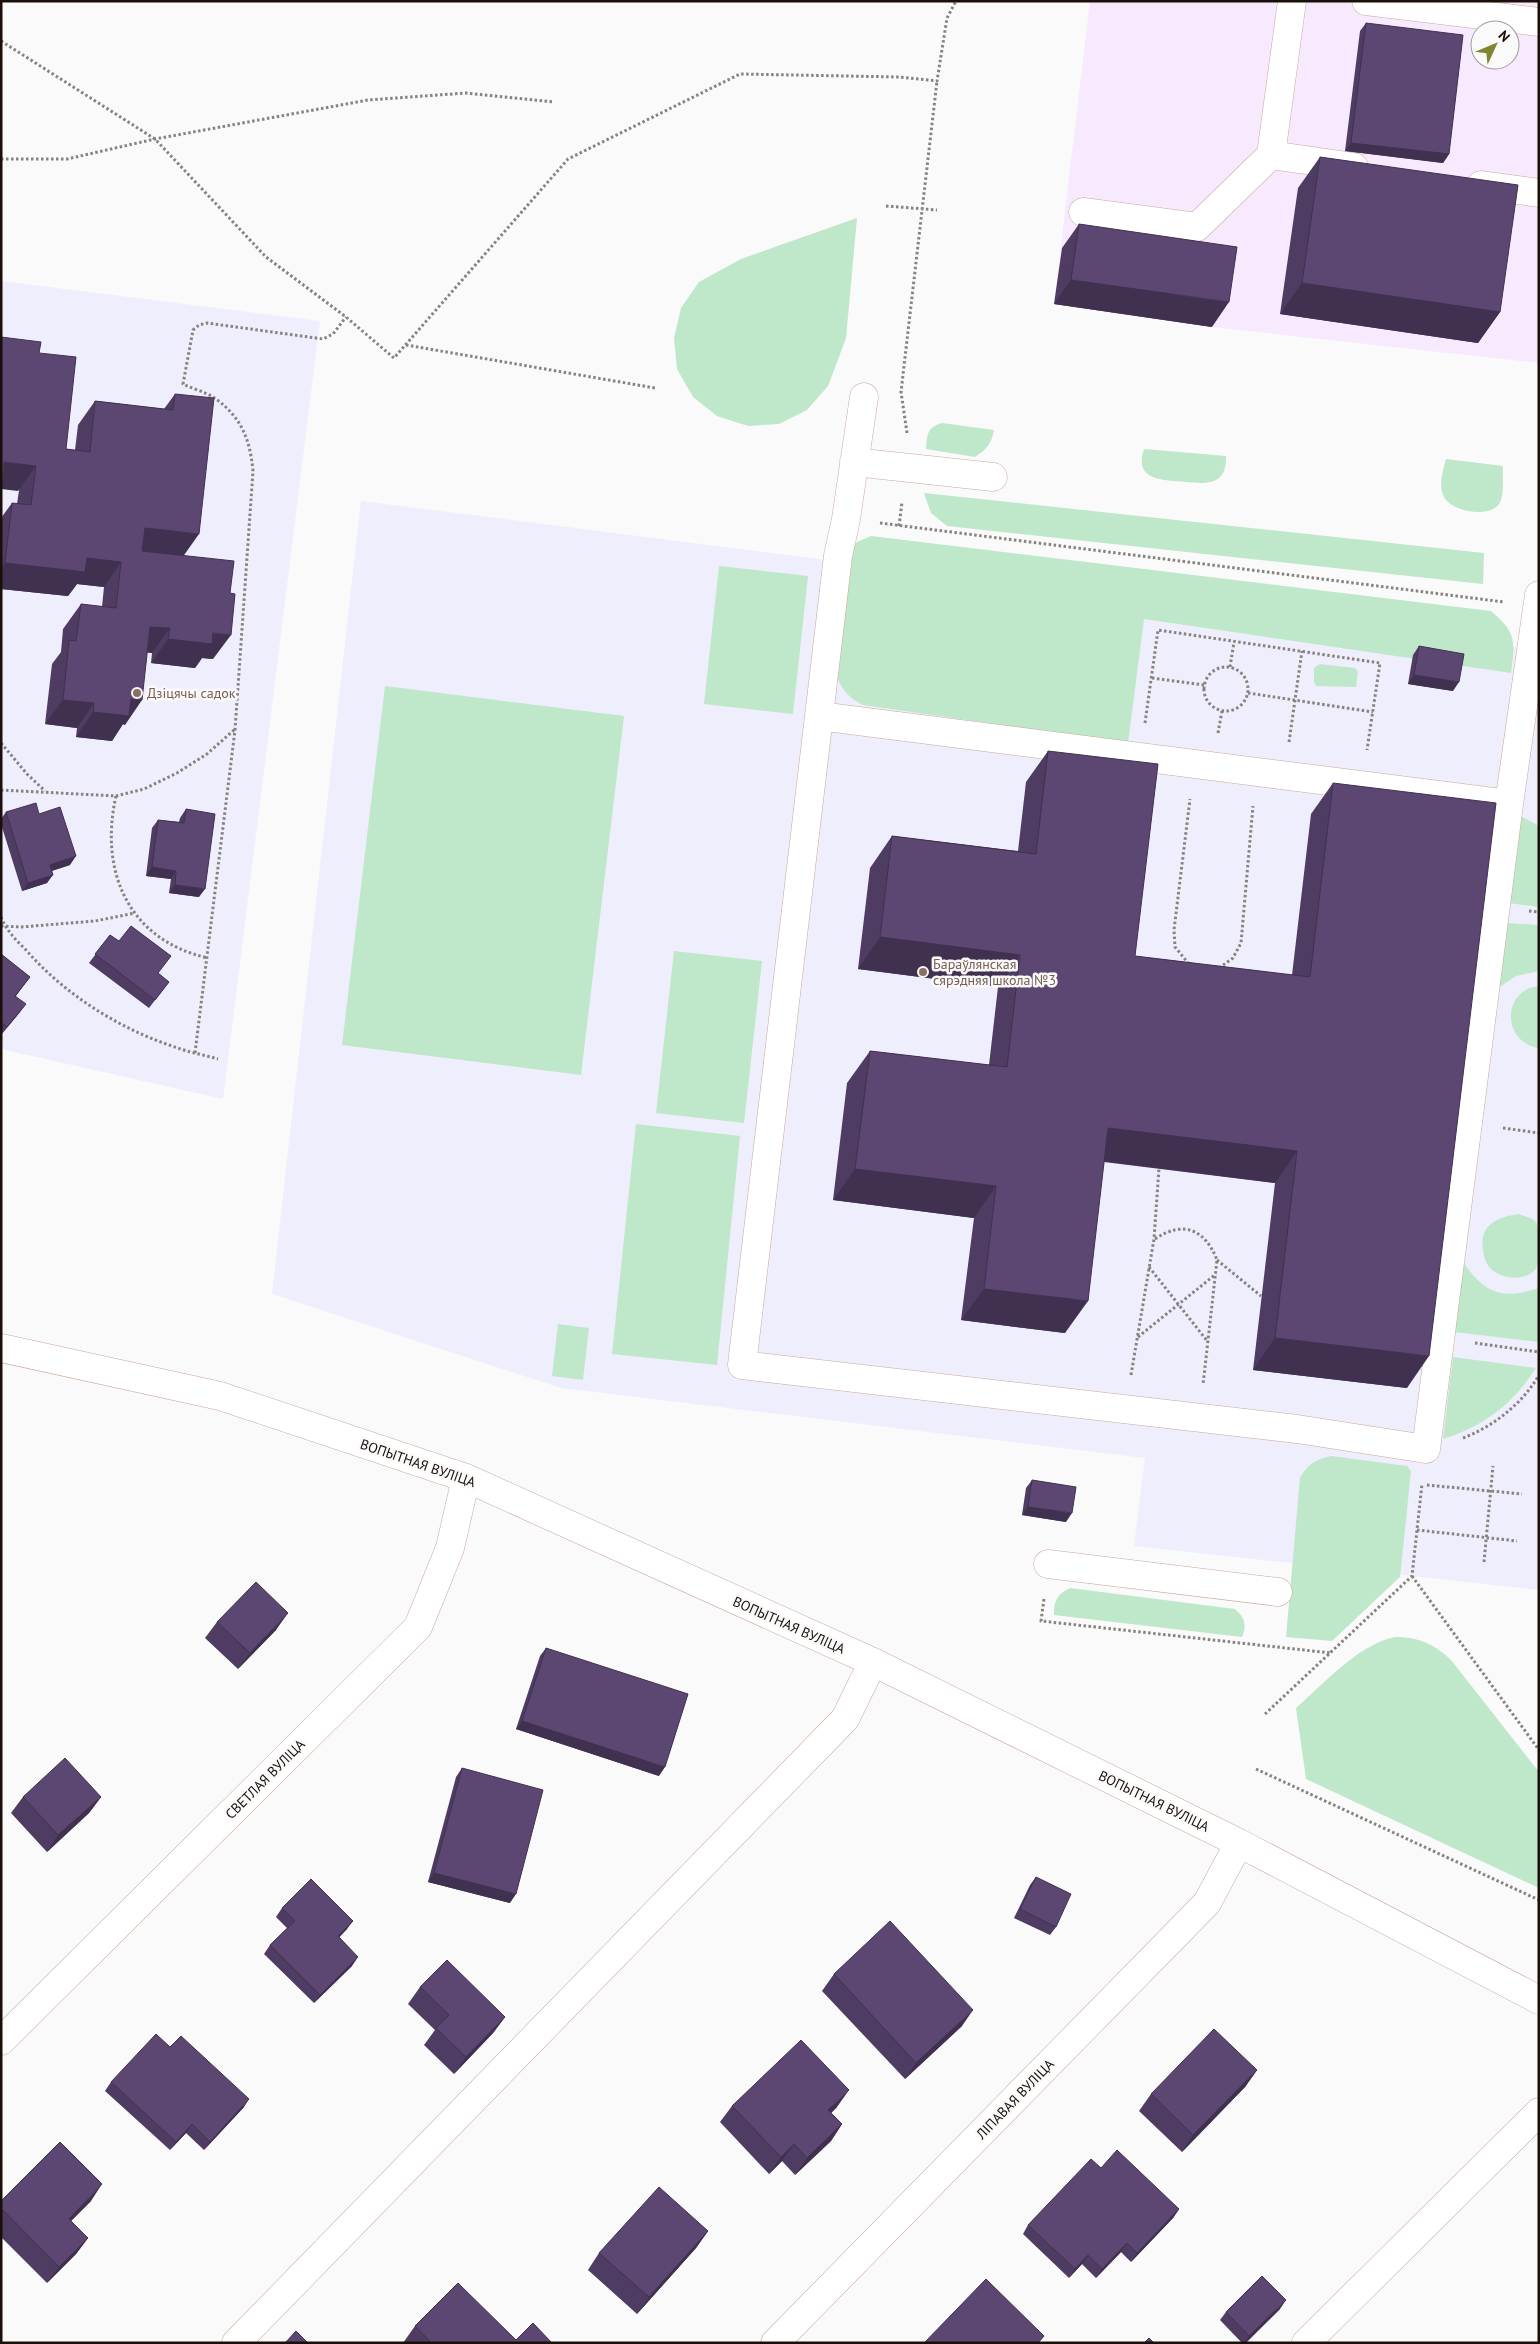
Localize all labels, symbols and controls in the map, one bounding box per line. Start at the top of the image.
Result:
north arrow [1470,20,1520,70]
text: N [1495,26,1514,46]
place label: Дзіцячы садок [147,684,236,702]
marker: Дзіцячы садок [131,687,143,699]
place label: Бараўлянская сярэдняя школа №3 [933,955,1056,989]
marker: Бараўлянская сярэдняя школа №3 [917,966,929,978]
street label: ВОПЫТНАЯ ВУЛІЦА [358,1435,479,1491]
street label: ВОПЫТНАЯ ВУЛІЦА [730,1592,849,1658]
street label: СВЕТЛАЯ ВУЛІЦА [221,1735,309,1823]
street label: ВОПЫТНАЯ ВУЛІЦА [1096,1766,1213,1836]
street label: ЛІПАВАЯ ВУЛІЦА [972,2055,1058,2144]

